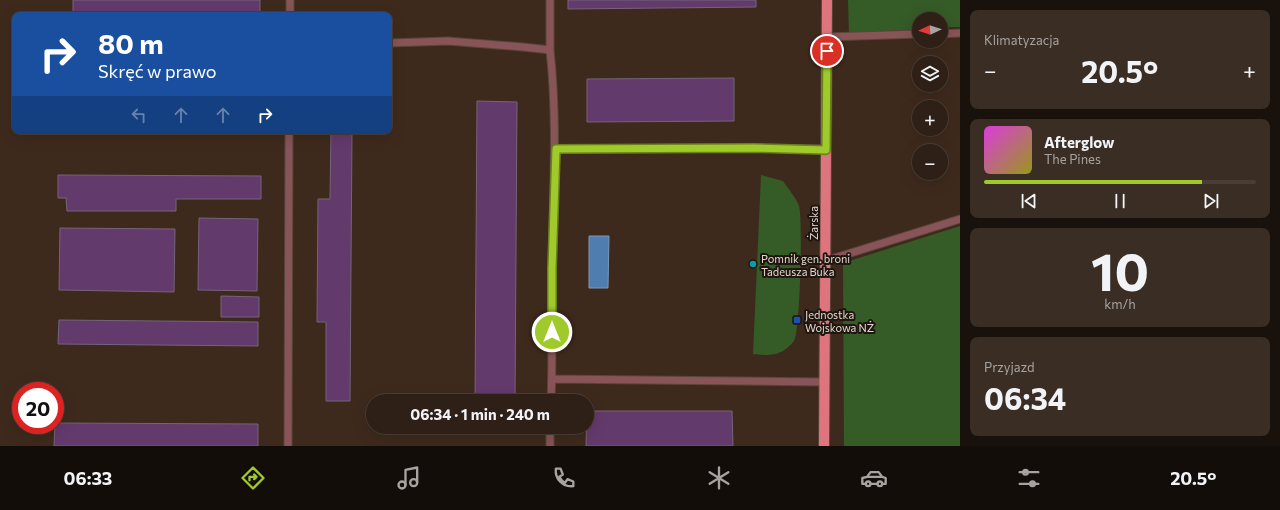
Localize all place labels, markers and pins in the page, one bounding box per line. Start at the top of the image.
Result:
pin [810,34,844,68]
place label: Pomnik gen. broni Tadeusza Buka [761,252,850,278]
marker: Pomnik gen. broni Tadeusza Buka [748,259,758,269]
place label: Jednostka Wojskowa NŻ [805,308,874,334]
marker: Jednostka Wojskowa NŻ [792,315,802,325]

